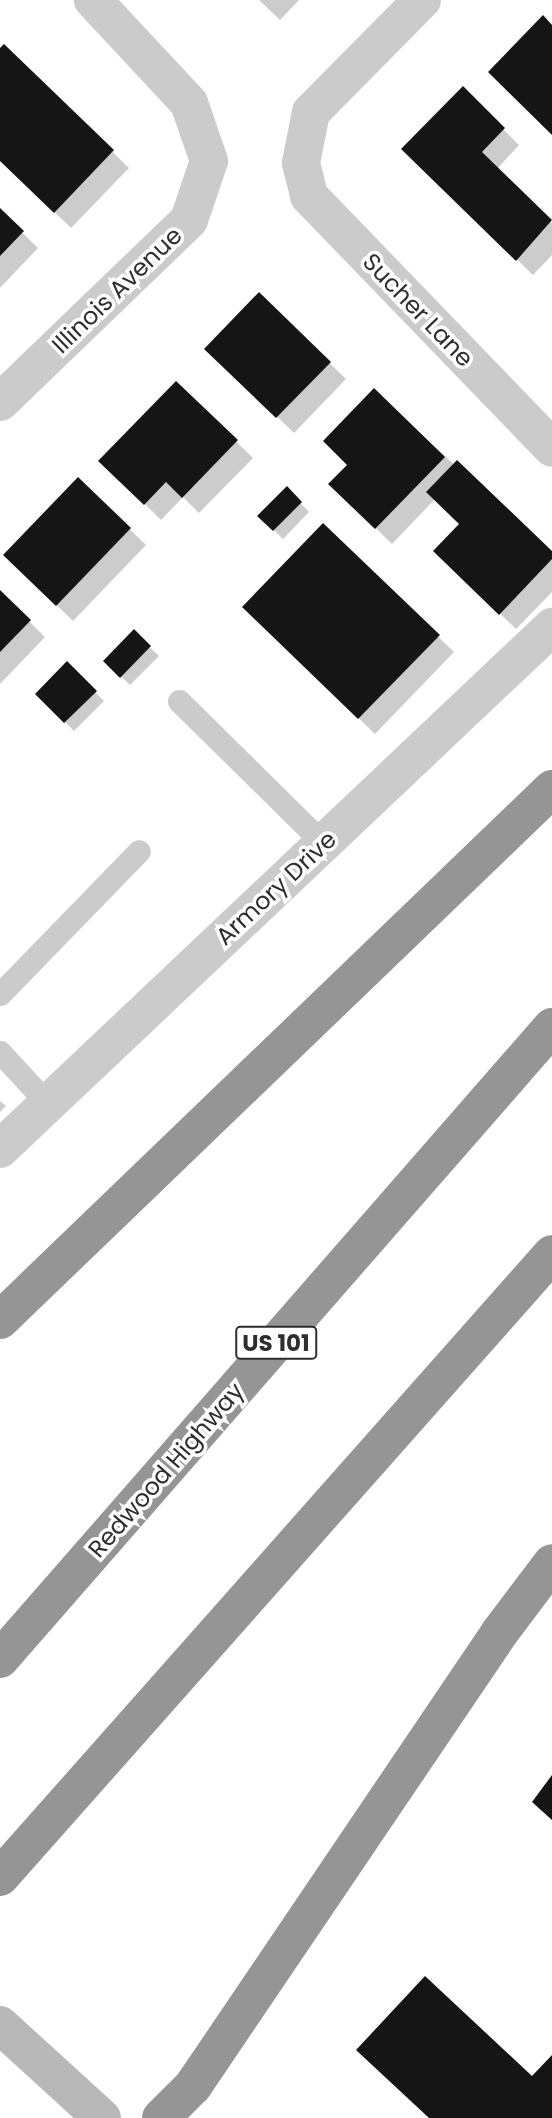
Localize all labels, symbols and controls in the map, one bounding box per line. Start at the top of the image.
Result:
street label: Illinois Avenue [46,221,188,359]
street label: Sucher Lane [357,247,479,373]
street label: Armory Drive [210,825,342,951]
road number: US 101 [234,1324,318,1362]
street label: Redwood Highway [82,1377,250,1563]

